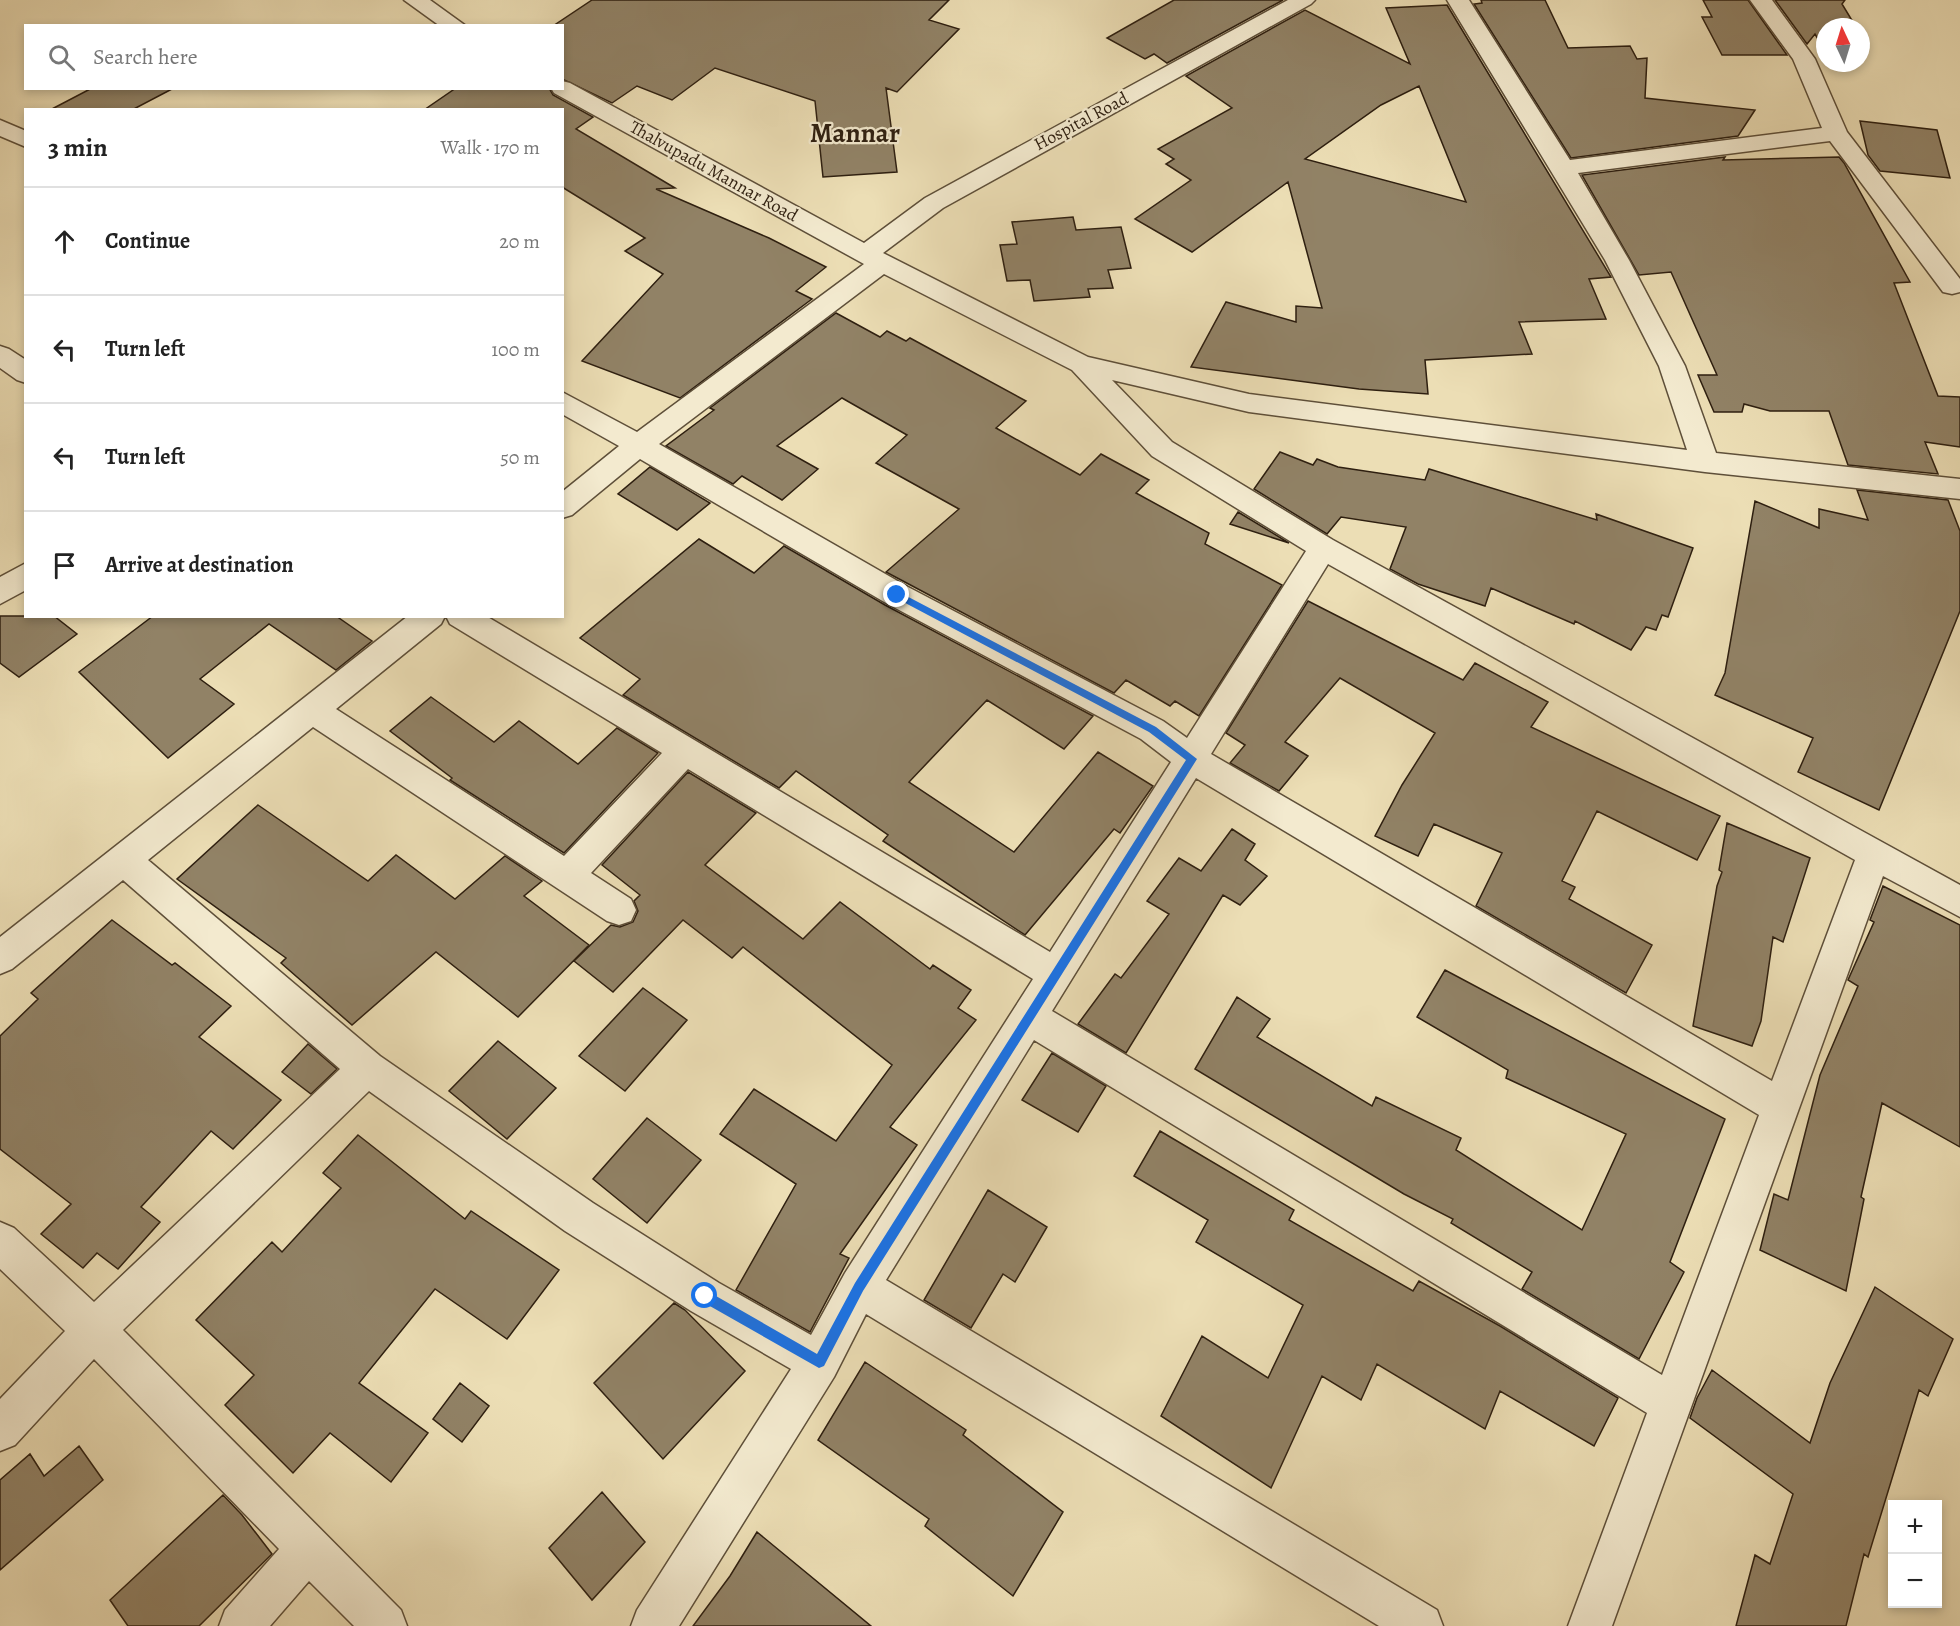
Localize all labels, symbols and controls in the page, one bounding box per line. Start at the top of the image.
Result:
north arrow [1816,18,1870,72]
search box [24,24,564,90]
icon: search [45,41,78,74]
text: Search here [93,42,198,72]
street label: Hospital Road [1030,86,1133,156]
street label: Thalvupadu Mannar Road [626,115,803,227]
district label: Mannar [810,115,900,151]
text: 3 min [48,130,108,165]
text: Walk · 170 m [440,134,540,161]
icon: ahead [48,225,81,258]
text: Continue [105,226,190,256]
text: 20 m [499,228,540,255]
icon: left [48,333,81,366]
text: Turn left [105,334,185,364]
text: 100 m [491,336,540,363]
icon: left [48,441,81,474]
text: Turn left [105,442,185,472]
text: 50 m [500,444,540,471]
icon: arrive [48,549,81,582]
text: Arrive at destination [105,550,294,580]
route end [883,581,909,607]
route start [691,1282,717,1308]
map controls [1888,1500,1942,1608]
button: + [1888,1500,1942,1554]
button: − [1888,1554,1942,1608]

